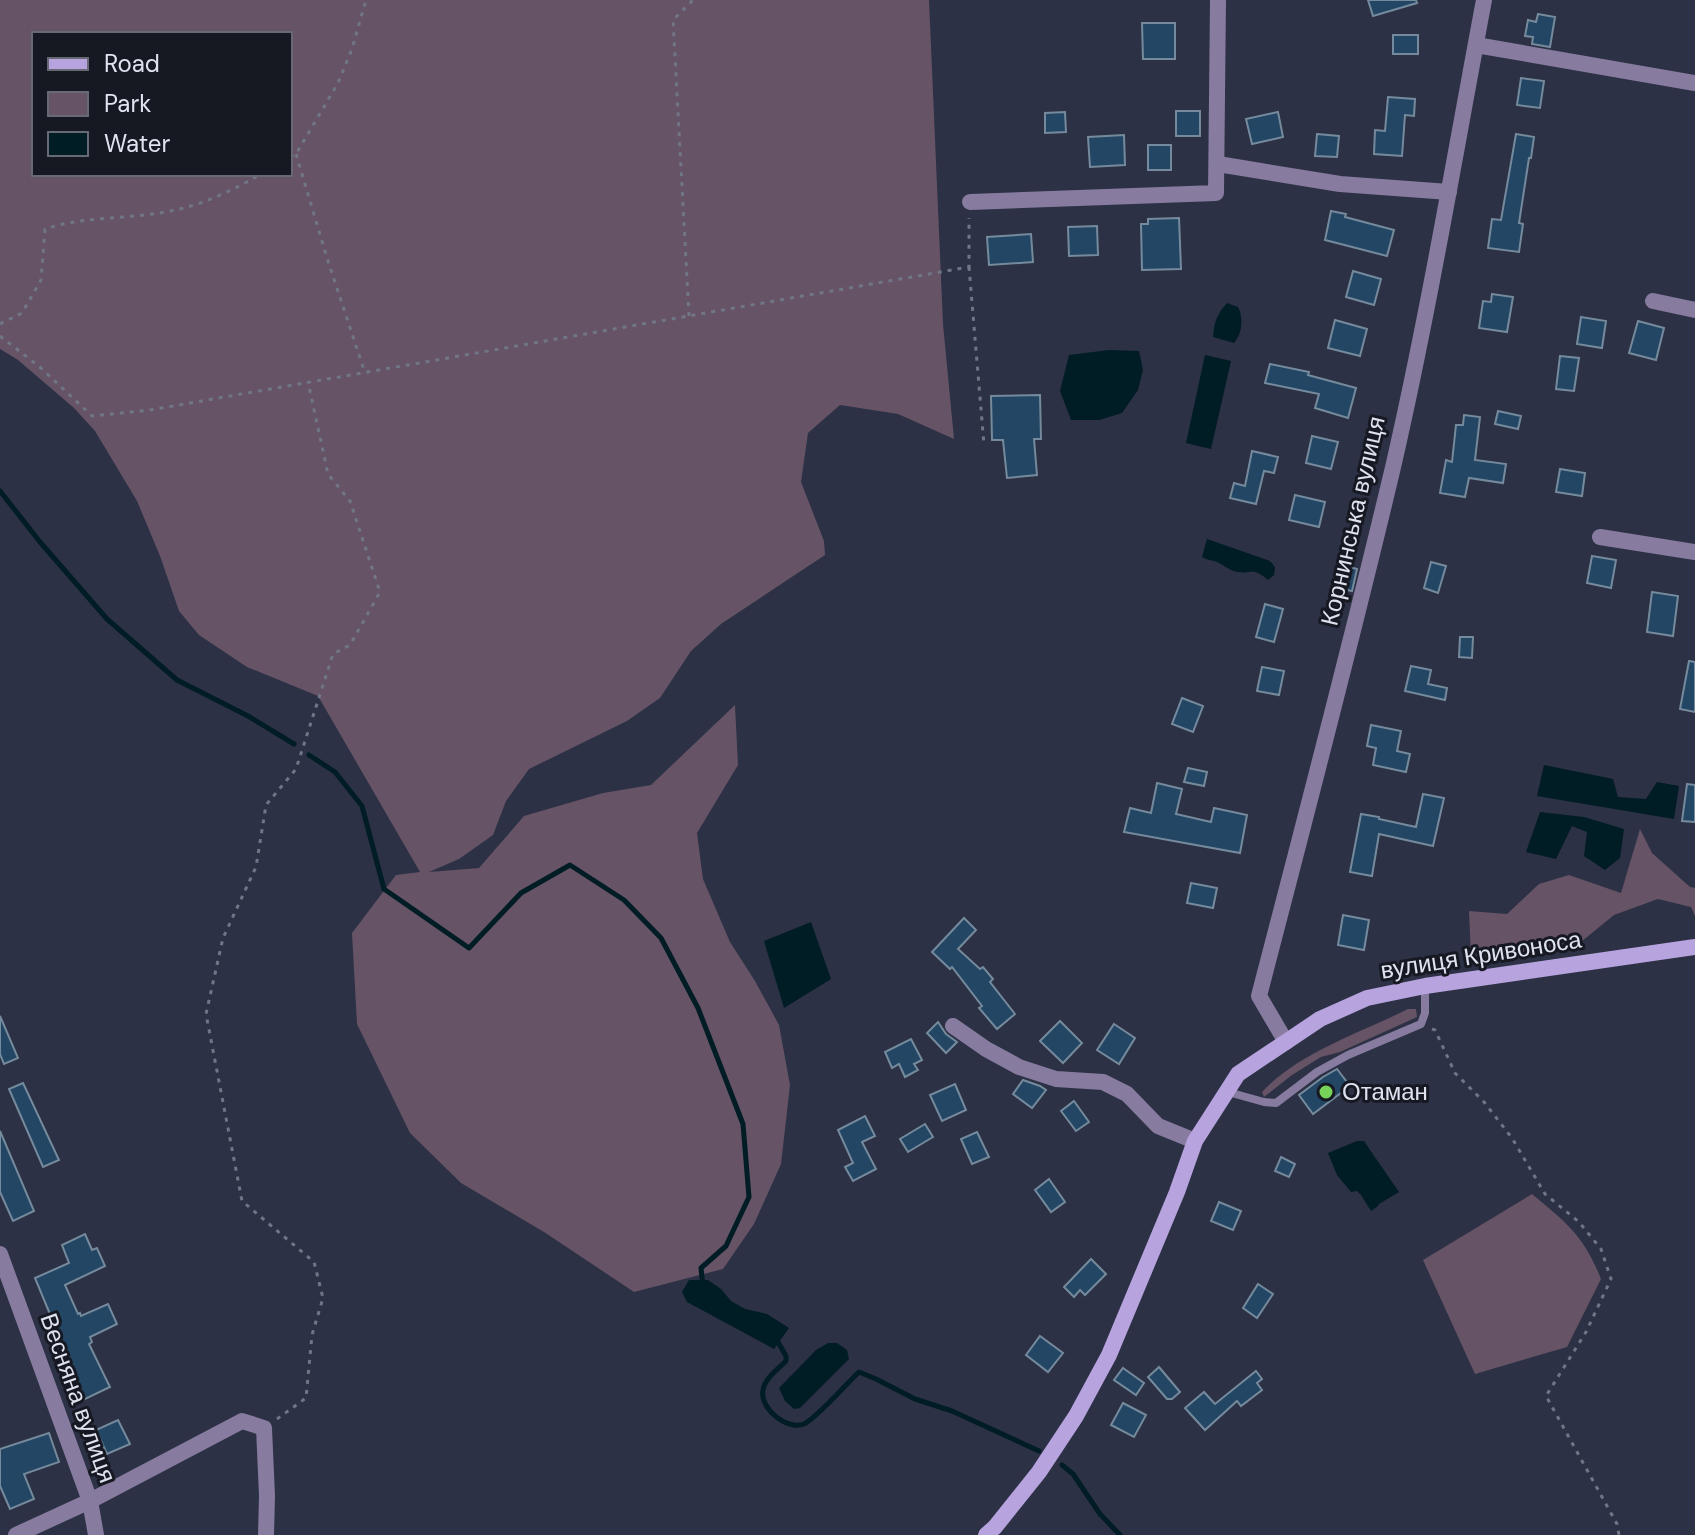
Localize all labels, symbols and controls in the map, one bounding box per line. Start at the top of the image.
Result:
legend [32,32,292,176]
text: Road [104,48,160,79]
text: Park [104,88,151,119]
text: Water [104,128,170,159]
street label: Корнинська вулиця [1313,413,1392,628]
street label: вулиця Кривоноса [1378,923,1584,986]
place label: Отаман [1342,1076,1428,1107]
marker: Отаман [1317,1083,1335,1101]
street label: Весняна вулиця [33,1309,124,1487]

